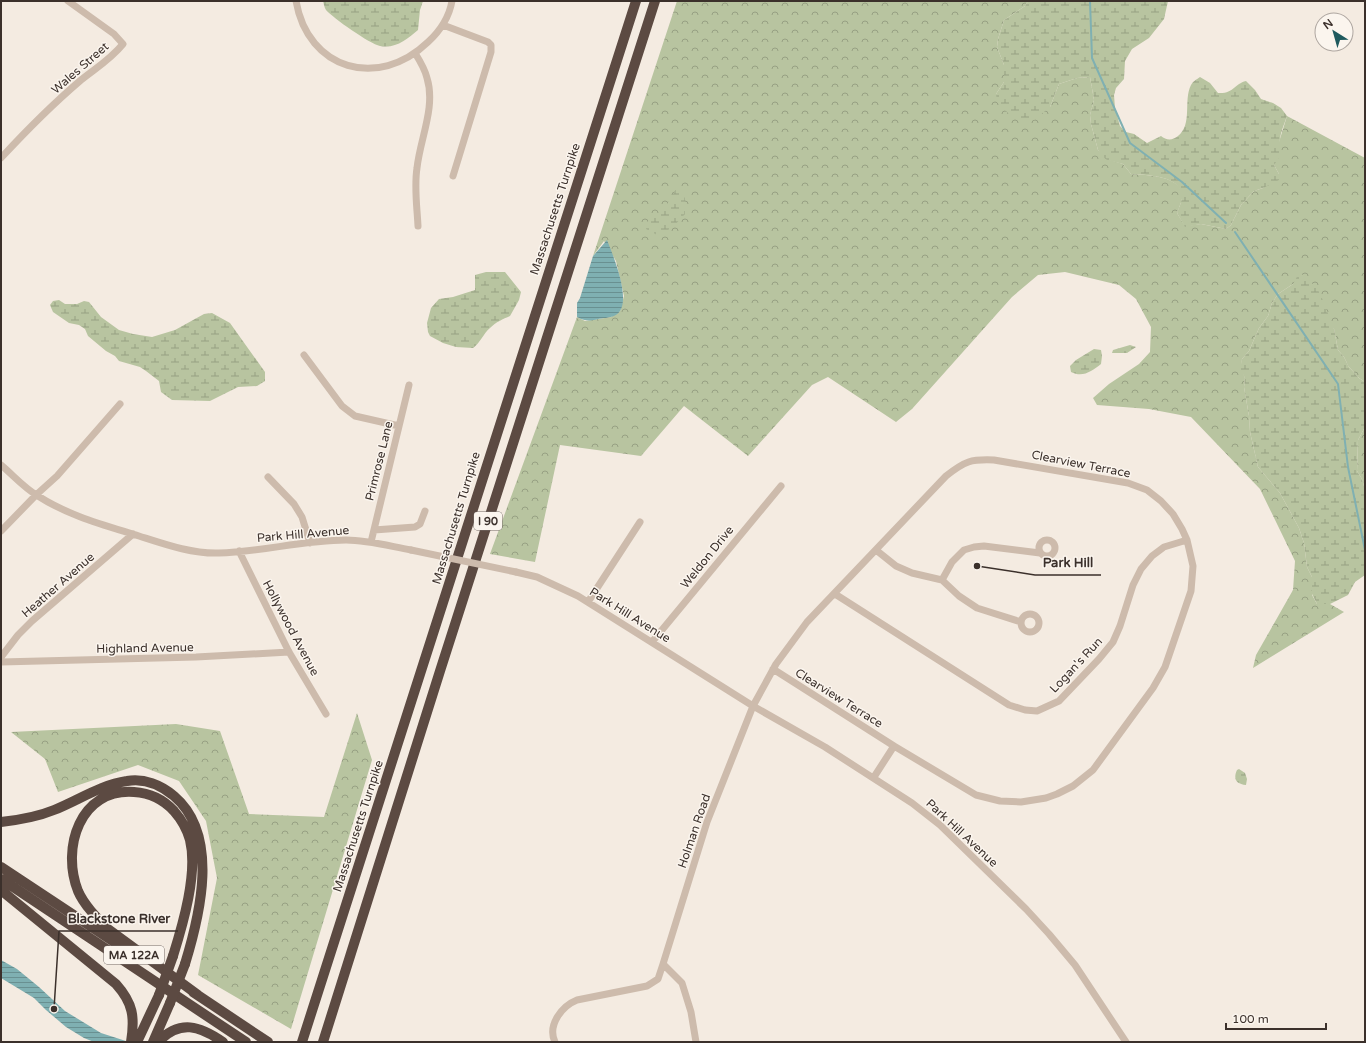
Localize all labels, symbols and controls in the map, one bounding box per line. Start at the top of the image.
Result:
north arrow [1314,12,1354,52]
text: N [1321,17,1336,32]
street label: Wales Street [48,39,112,97]
street label: Massachusetts Turnpike [527,141,583,277]
street label: Primrose Lane [362,419,396,502]
street label: Clearview Terrace [1030,448,1132,481]
street label: Massachusetts Turnpike [429,450,483,586]
road number: I 90 [474,512,502,530]
street label: Park Hill Avenue [256,523,350,545]
street label: Weldon Drive [678,523,737,591]
street label: Heather Avenue [19,550,97,620]
callout: Park Hill [1035,550,1101,575]
text: Park Hill [1043,555,1093,571]
street label: Hollywood Avenue [260,578,322,678]
street label: Park Hill Avenue [587,584,673,646]
street label: Logan's Run [1047,634,1105,696]
street label: Highland Avenue [96,640,194,656]
street label: Clearview Terrace [793,665,886,731]
street label: Massachusetts Turnpike [330,758,386,894]
street label: Holman Road [675,792,713,870]
street label: Park Hill Avenue [923,796,1001,870]
callout: Blackstone River [59,906,178,931]
text: Blackstone River [68,911,171,927]
road number: MA 122A [104,946,164,964]
scale bar [1226,1005,1326,1031]
text: 100 m [1232,1012,1269,1026]

